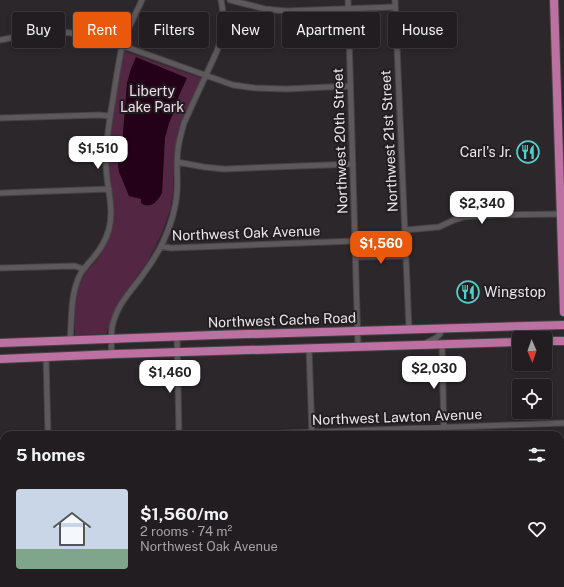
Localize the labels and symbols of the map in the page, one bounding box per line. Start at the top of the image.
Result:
street label: Northwest 20th Street [329,68,351,214]
street label: Northwest 21st Street [377,70,401,212]
park label: Liberty Lake Park [120,83,184,115]
pin: $1,510 [65,136,131,170]
restaurant icon: Carl's Jr. [515,139,541,165]
place label: Carl's Jr. [460,144,512,160]
pin: $2,340 [449,191,515,225]
street label: Northwest Oak Avenue [171,222,321,244]
pin: $1,560 [348,231,414,265]
restaurant icon: Wingstop [455,279,481,305]
place label: Wingstop [484,284,546,300]
street label: Northwest Cache Road [207,309,357,331]
north arrow [512,331,552,371]
pin: $2,030 [401,356,467,390]
pin: $1,460 [137,360,203,394]
street label: Northwest Lawton Avenue [312,406,483,428]

